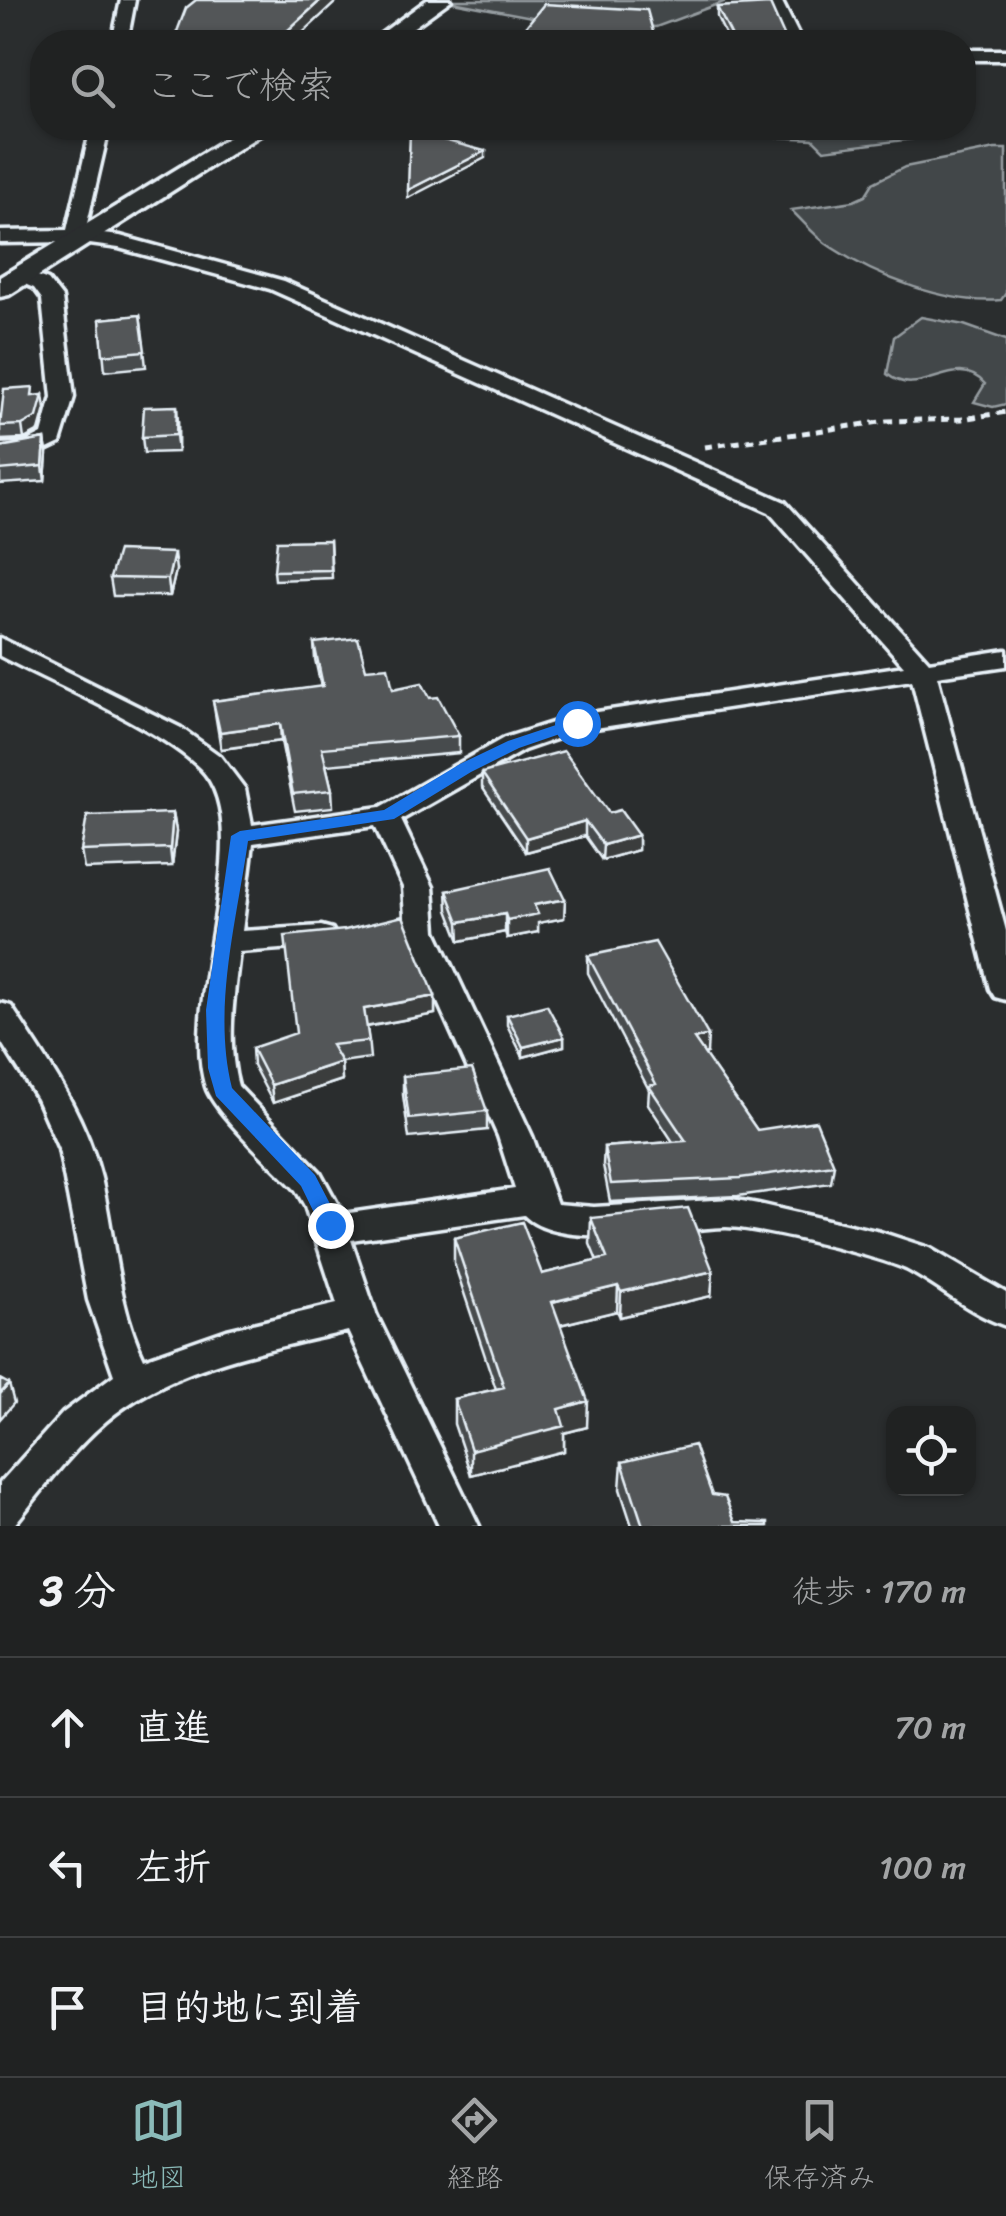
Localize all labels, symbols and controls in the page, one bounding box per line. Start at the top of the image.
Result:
search box [30,30,976,140]
text: ここで検索 [145,52,335,119]
icon: search [65,58,120,113]
route start [555,701,601,747]
route end [308,1203,354,1249]
map controls [886,1406,976,1496]
button: locate [886,1406,976,1496]
text: 3 分 [40,1554,116,1628]
text: 徒歩 · 170 m [792,1563,966,1620]
text: 直進 [135,1694,211,1761]
text: 70 m [895,1699,966,1756]
icon: ahead [40,1700,95,1755]
text: 左折 [135,1834,211,1901]
text: 100 m [879,1839,966,1896]
icon: left [40,1840,95,1895]
text: 目的地に到着 [135,1974,363,2041]
icon: arrive [40,1980,95,2035]
tab: 地図 [130,2093,186,2202]
tab: 経路 [447,2093,503,2202]
tab: 保存済み [764,2093,876,2202]

